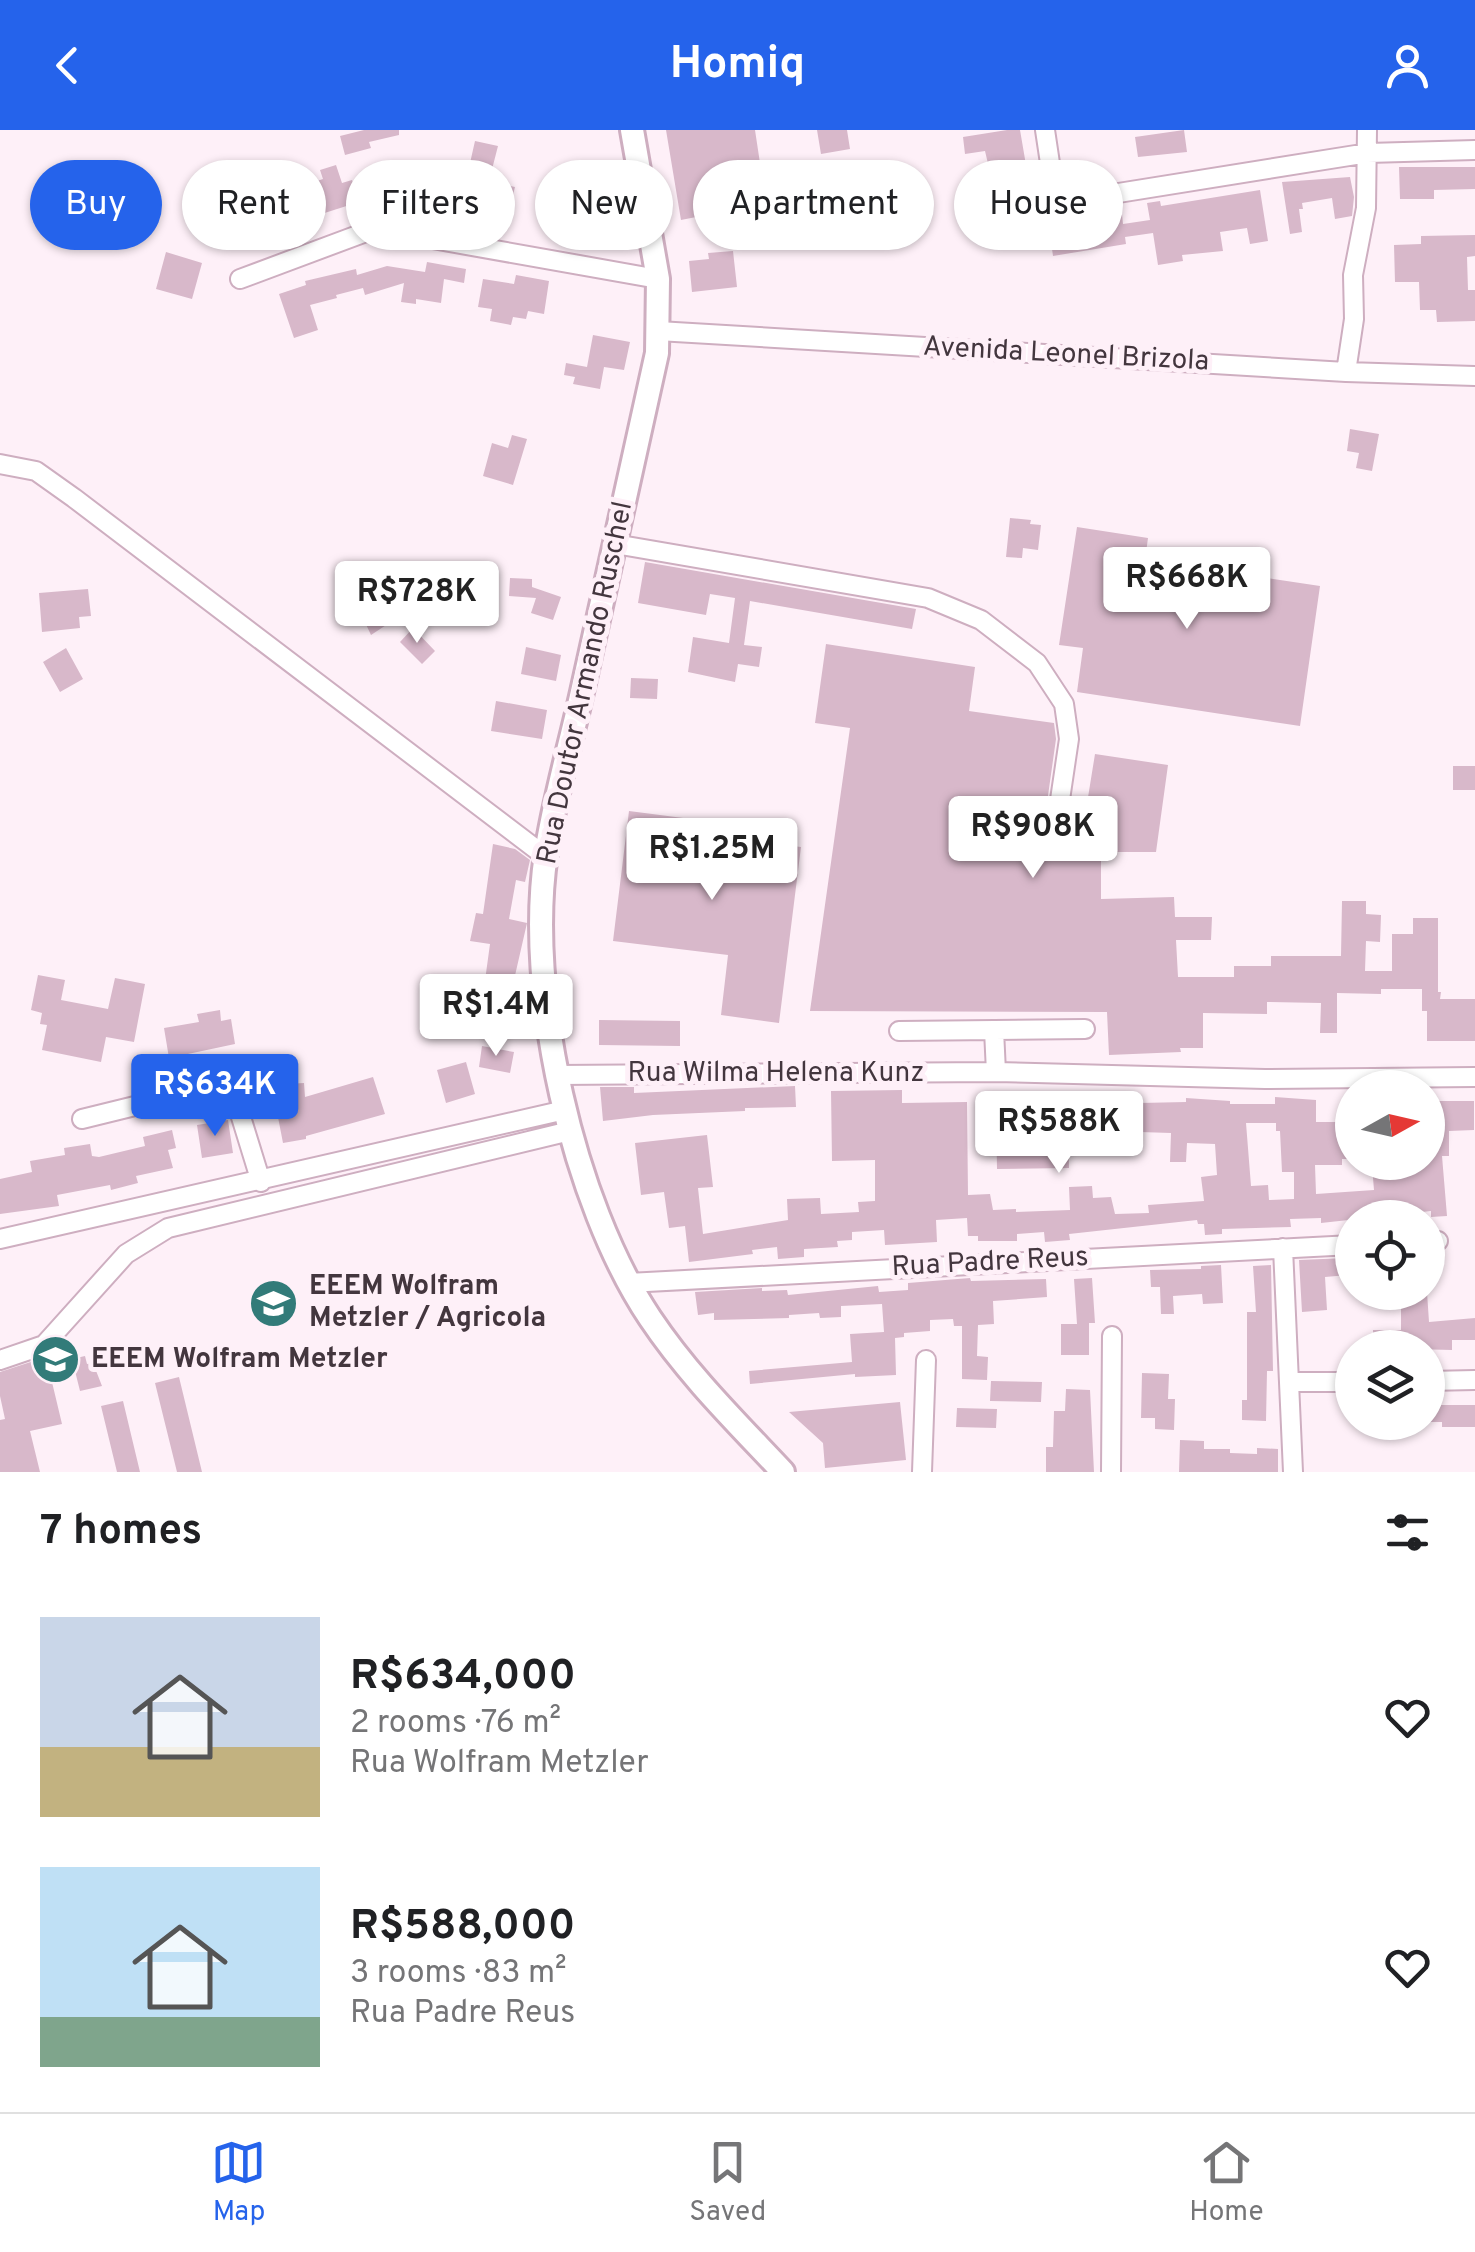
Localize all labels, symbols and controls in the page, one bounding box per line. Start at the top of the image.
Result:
text: Homiq [670,37,805,94]
icon: back [40,38,95,93]
icon: person [1380,38,1435,93]
chip: Buy [30,160,162,250]
chip: Rent [182,160,326,250]
chip: Filters [346,160,515,250]
chip: New [535,160,673,250]
chip: Apartment [693,160,934,250]
chip: House [954,160,1123,250]
street label: Avenida Leonel Brizola [922,330,1210,380]
street label: Rua Doutor Armando Ruschel [530,498,642,868]
pin: R$668K [1106,547,1268,632]
text: R$668K [1125,559,1249,599]
pin: R$728K [336,561,498,646]
text: R$728K [357,573,477,613]
pin: R$908K [952,796,1114,881]
text: R$908K [971,808,1095,848]
pin: R$1.25M [620,818,804,903]
text: R$1.25M [648,830,776,870]
pin: R$1.4M [415,974,577,1059]
text: R$1.4M [442,986,550,1026]
pin: R$634K [134,1054,296,1139]
street label: Rua Wilma Helena Kunz [628,1056,924,1092]
text: R$634K [153,1066,277,1106]
north arrow [1335,1070,1445,1180]
map controls [1335,1070,1445,1440]
pin: R$588K [978,1091,1140,1176]
text: R$588K [997,1103,1121,1143]
button: locate [1335,1200,1445,1310]
street label: Rua Padre Reus [891,1240,1089,1286]
place label: EEEM Wolfram Metzler / Agricola [309,1269,546,1337]
school or university icon: EEEM Wolfram Metzler / Agricola [248,1277,300,1329]
button: layers [1335,1330,1445,1440]
school or university icon: EEEM Wolfram Metzler [30,1334,82,1386]
place label: EEEM Wolfram Metzler [91,1342,388,1378]
icon: filters [1380,1505,1435,1560]
text: 7 homes [40,1506,202,1559]
text: R$634,000 [350,1651,576,1704]
icon: home [120,1657,240,1777]
icon: heart [1380,1690,1435,1745]
text: 2 rooms · 76 m² [350,1704,561,1744]
text: Rua Wolfram Metzler [350,1744,649,1784]
text: R$588,000 [350,1901,575,1954]
icon: home [120,1907,240,2027]
icon: heart [1380,1940,1435,1995]
text: 3 rooms · 83 m² [350,1954,567,1994]
text: Rua Padre Reus [350,1994,575,2034]
tab: Map [211,2135,266,2231]
tab: Saved [689,2135,766,2231]
tab: Home [1189,2135,1264,2231]

